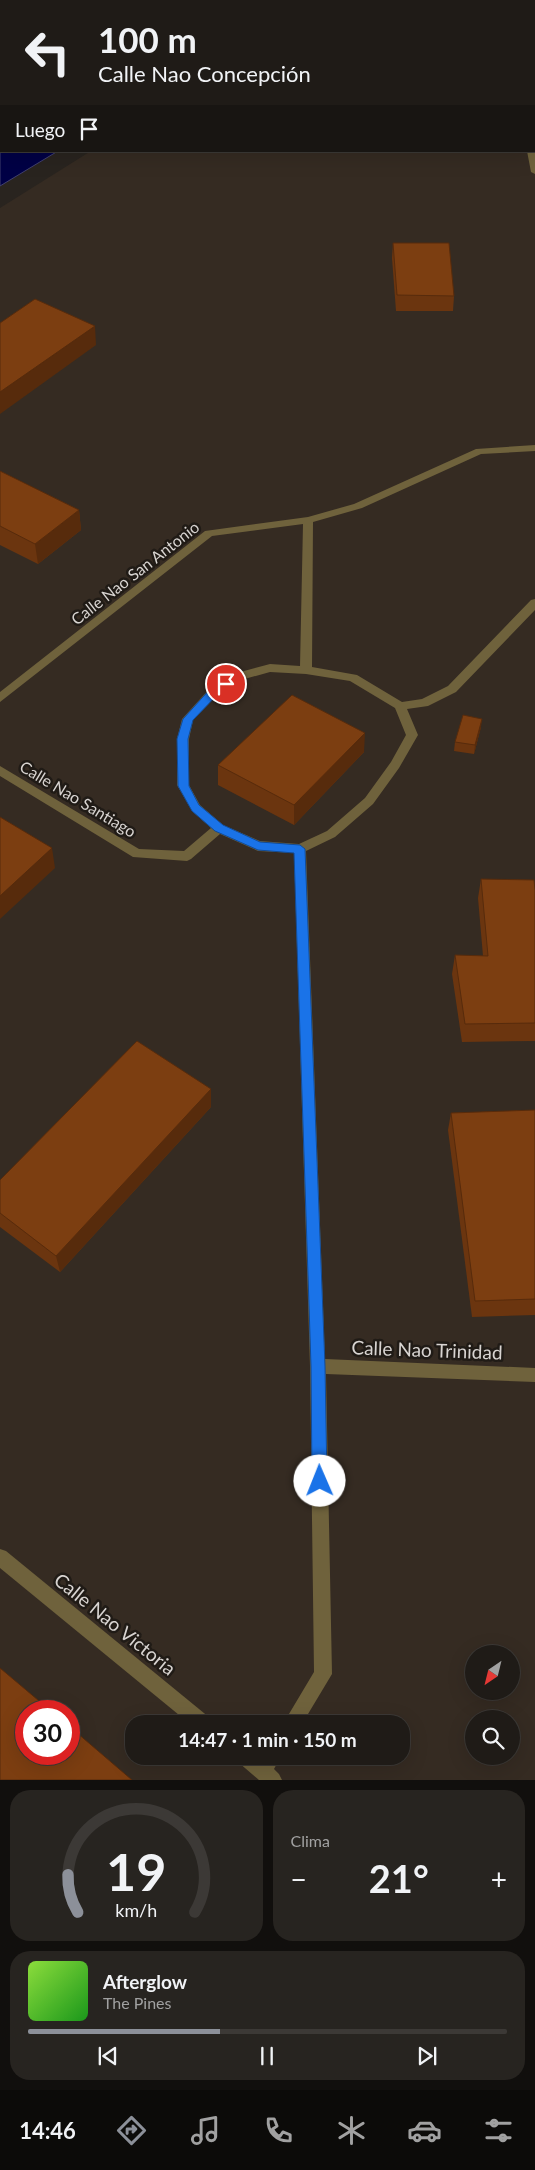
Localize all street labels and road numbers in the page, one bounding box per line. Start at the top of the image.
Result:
street label: Calle Nao San Antonio [67,517,202,628]
street label: Calle Nao Santiago [17,756,140,841]
street label: Calle Nao Trinidad [351,1335,503,1364]
street label: Calle Nao Victoria [50,1568,181,1680]

